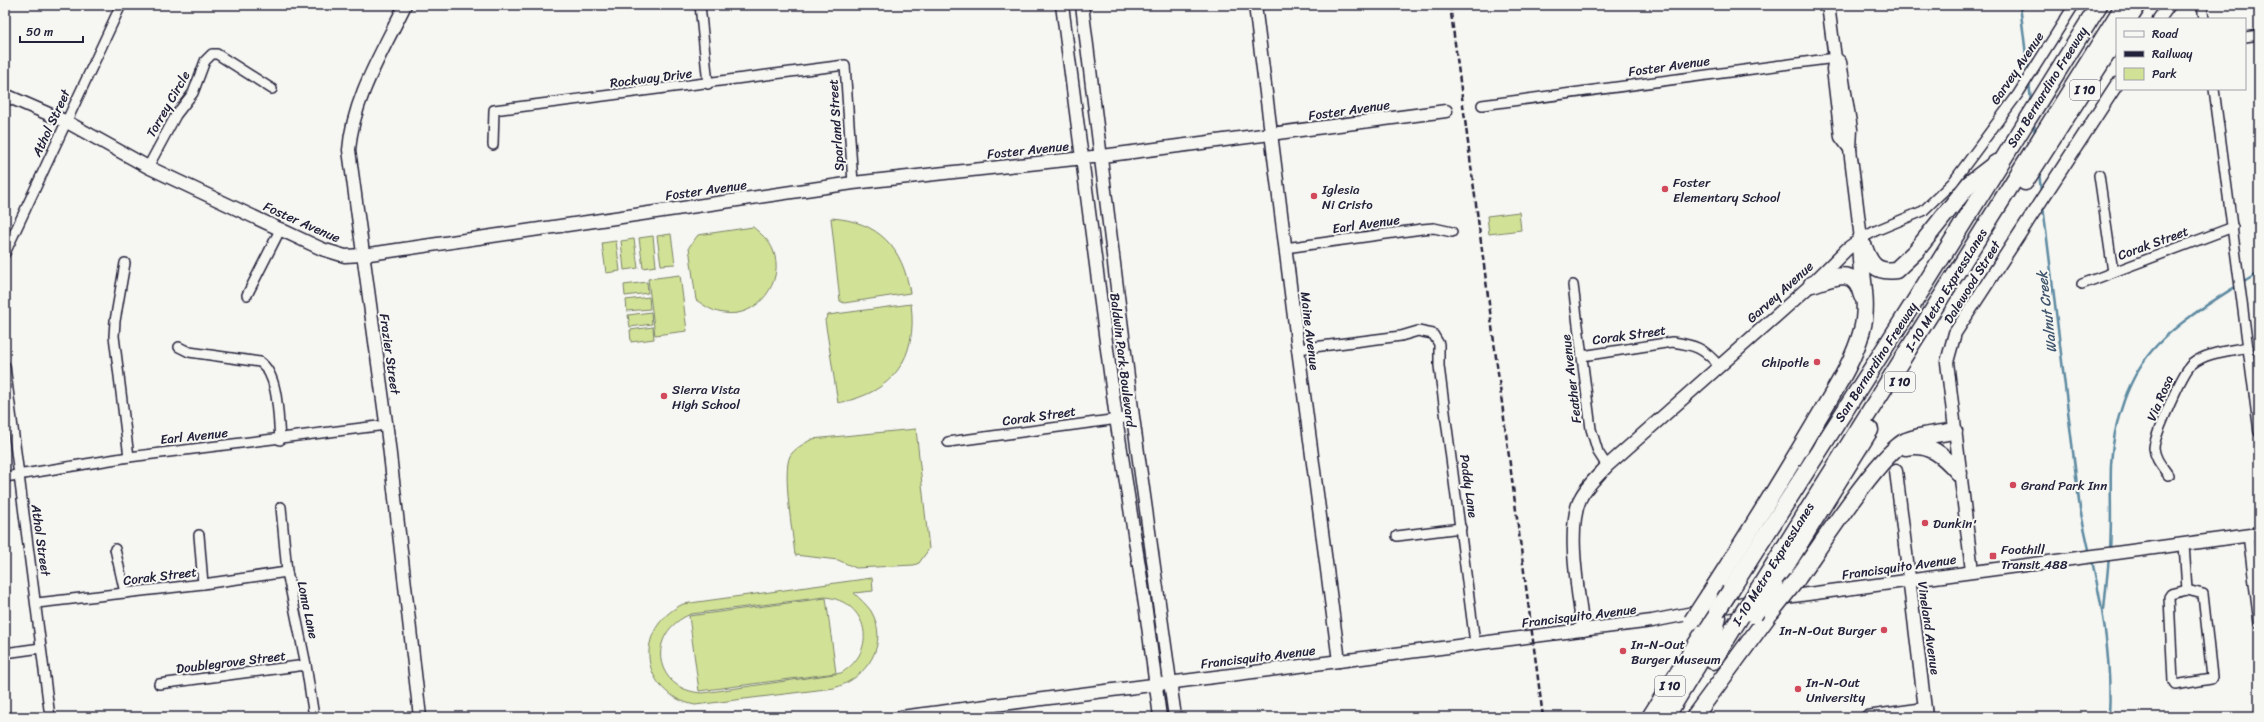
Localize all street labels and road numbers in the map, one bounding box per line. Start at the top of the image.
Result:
street label: San Bernardino Freeway [2000,22,2094,152]
street label: Garvey Avenue [1984,26,2050,109]
street label: Foster Avenue [1627,49,1712,83]
street label: Rockway Drive [608,61,694,94]
street label: Torrey Circle [140,66,197,142]
street label: Sparland Street [821,78,851,172]
road number: I 10 [2070,80,2100,100]
street label: Athol Street [25,85,77,161]
street label: Foster Avenue [1307,93,1392,127]
street label: Foster Avenue [986,134,1070,166]
street label: Foster Avenue [664,173,749,207]
street label: Foster Avenue [260,195,345,249]
street label: Earl Avenue [1331,208,1402,240]
street label: Corak Street [2114,219,2192,266]
street label: I-10 Metro ExpressLanes [1898,223,1994,357]
street label: Dalewood Street [1937,235,2007,328]
street label: Garvey Avenue [1741,255,1819,329]
street label: Maine Avenue [1294,290,1326,372]
street label: Baldwin Park Boulevard [1103,292,1143,429]
street label: San Bernardino Freeway [1828,297,1924,427]
street label: Frazier Street [373,312,407,397]
street label: Corak Street [1591,318,1668,352]
street label: Feather Avenue [1554,333,1588,425]
street label: Via Rosa [2140,371,2180,425]
road number: I 10 [1885,372,1915,392]
street label: Corak Street [1001,399,1078,433]
street label: Earl Avenue [159,421,229,451]
street label: Paddy Lane [1453,453,1485,519]
street label: I-10 Metro ExpressLanes [1725,497,1821,631]
street label: Athol Street [24,502,58,578]
street label: Francisquito Avenue [1840,548,1958,586]
street label: Corak Street [122,560,199,592]
street label: Loma Lane [291,579,325,641]
street label: Vineland Avenue [1911,580,1947,676]
street label: Francisquito Avenue [1520,598,1638,634]
street label: Francisquito Avenue [1199,639,1317,675]
street label: Doublegrove Street [175,644,288,680]
road number: I 10 [1655,676,1685,696]

